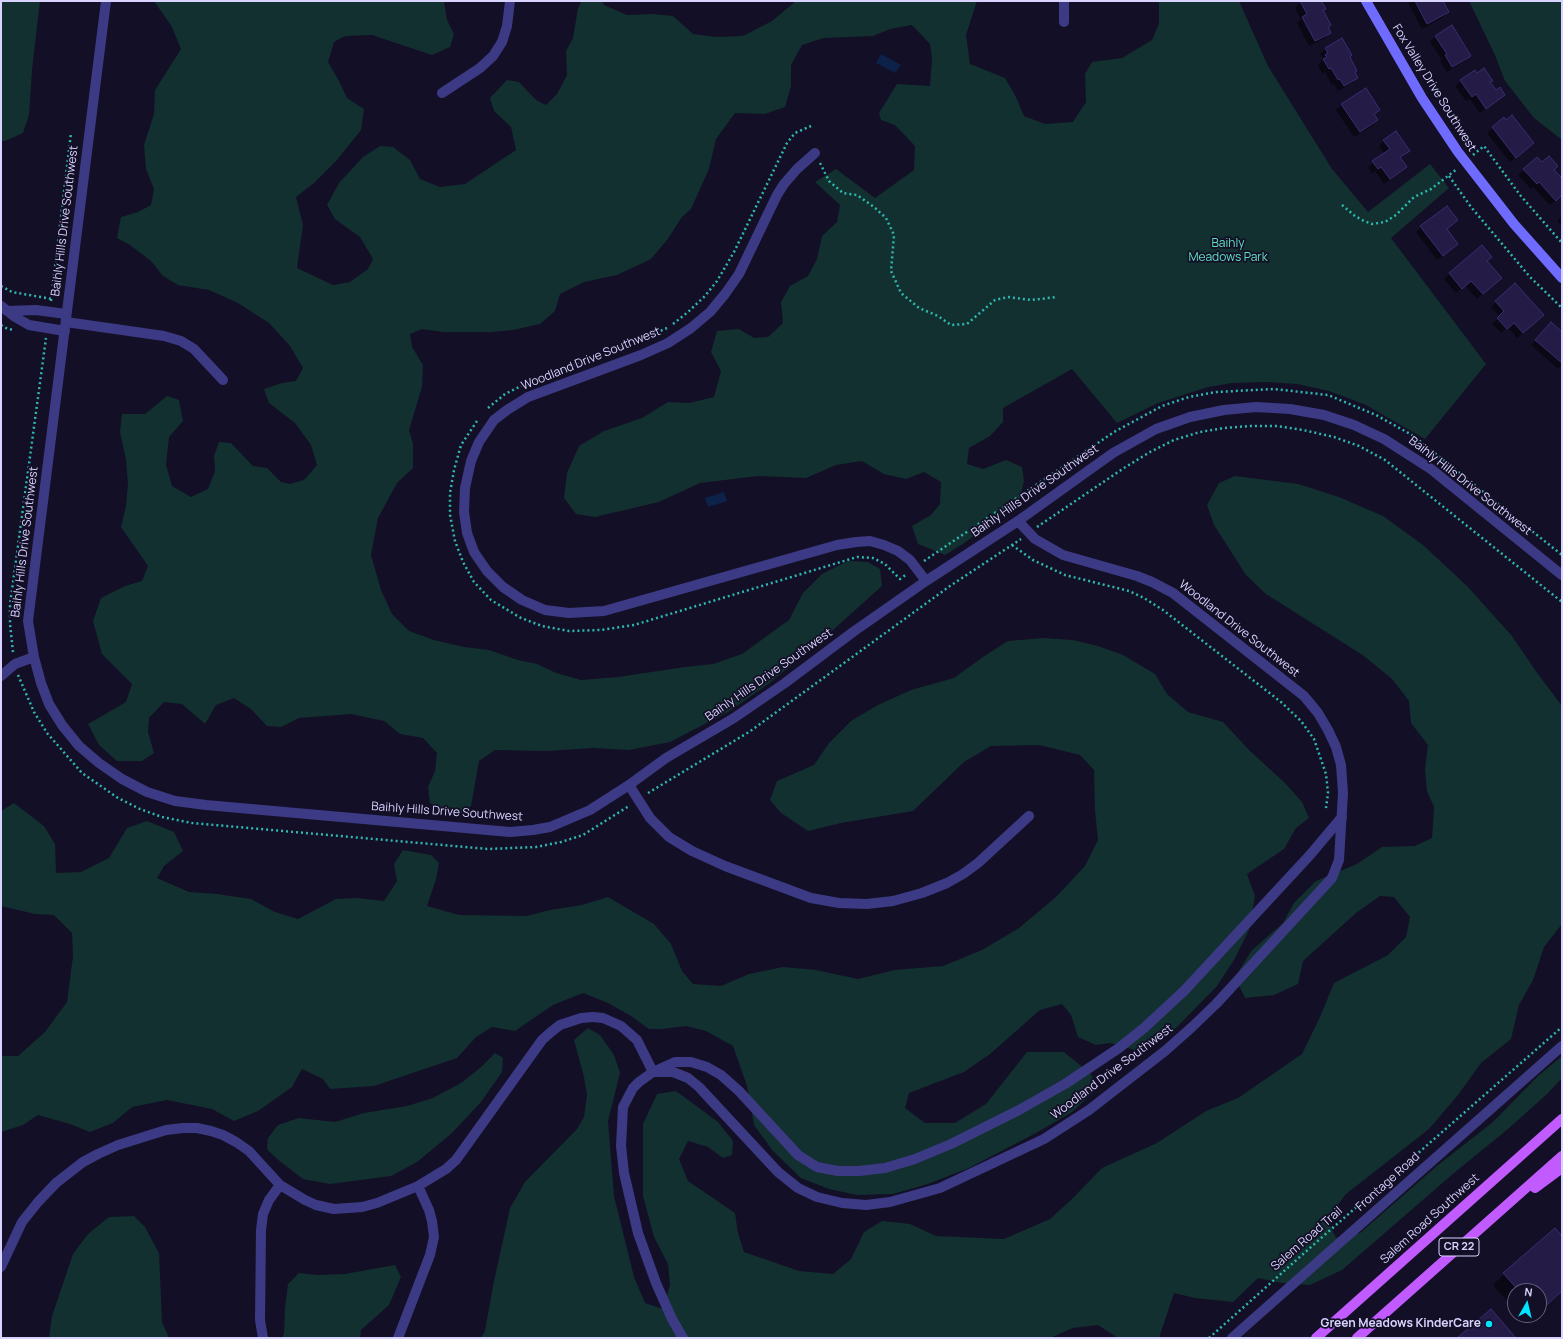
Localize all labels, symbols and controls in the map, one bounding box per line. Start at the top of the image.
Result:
street label: Fox Valley Drive Southwest [1389,22,1479,154]
street label: Baihly Hills Drive Southwest [49,145,81,297]
park label: Baihly Meadows Park [1188,237,1268,265]
street label: Woodland Drive Southwest [519,324,663,394]
street label: Baihly Hills Drive Southwest [1406,434,1534,538]
street label: Baihly Hills Drive Southwest [969,442,1101,540]
street label: Baihly Hills Drive Southwest [9,466,41,618]
street label: Woodland Drive Southwest [1176,577,1302,681]
street label: Baihly Hills Drive Southwest [703,626,835,724]
street label: Baihly Hills Drive Southwest [371,800,523,824]
street label: Woodland Drive Southwest [1048,1021,1176,1123]
street label: Frontage Road [1353,1150,1423,1214]
street label: Salem Road Southwest [1378,1171,1482,1267]
street label: Salem Road Trail [1268,1204,1346,1274]
road number: CR 22 [1439,1238,1479,1256]
north arrow [1507,1283,1547,1323]
text: N [1524,1284,1534,1300]
place label: Green Meadows KinderCare [1321,1317,1481,1331]
marker: Green Meadows KinderCare [1484,1319,1494,1329]

